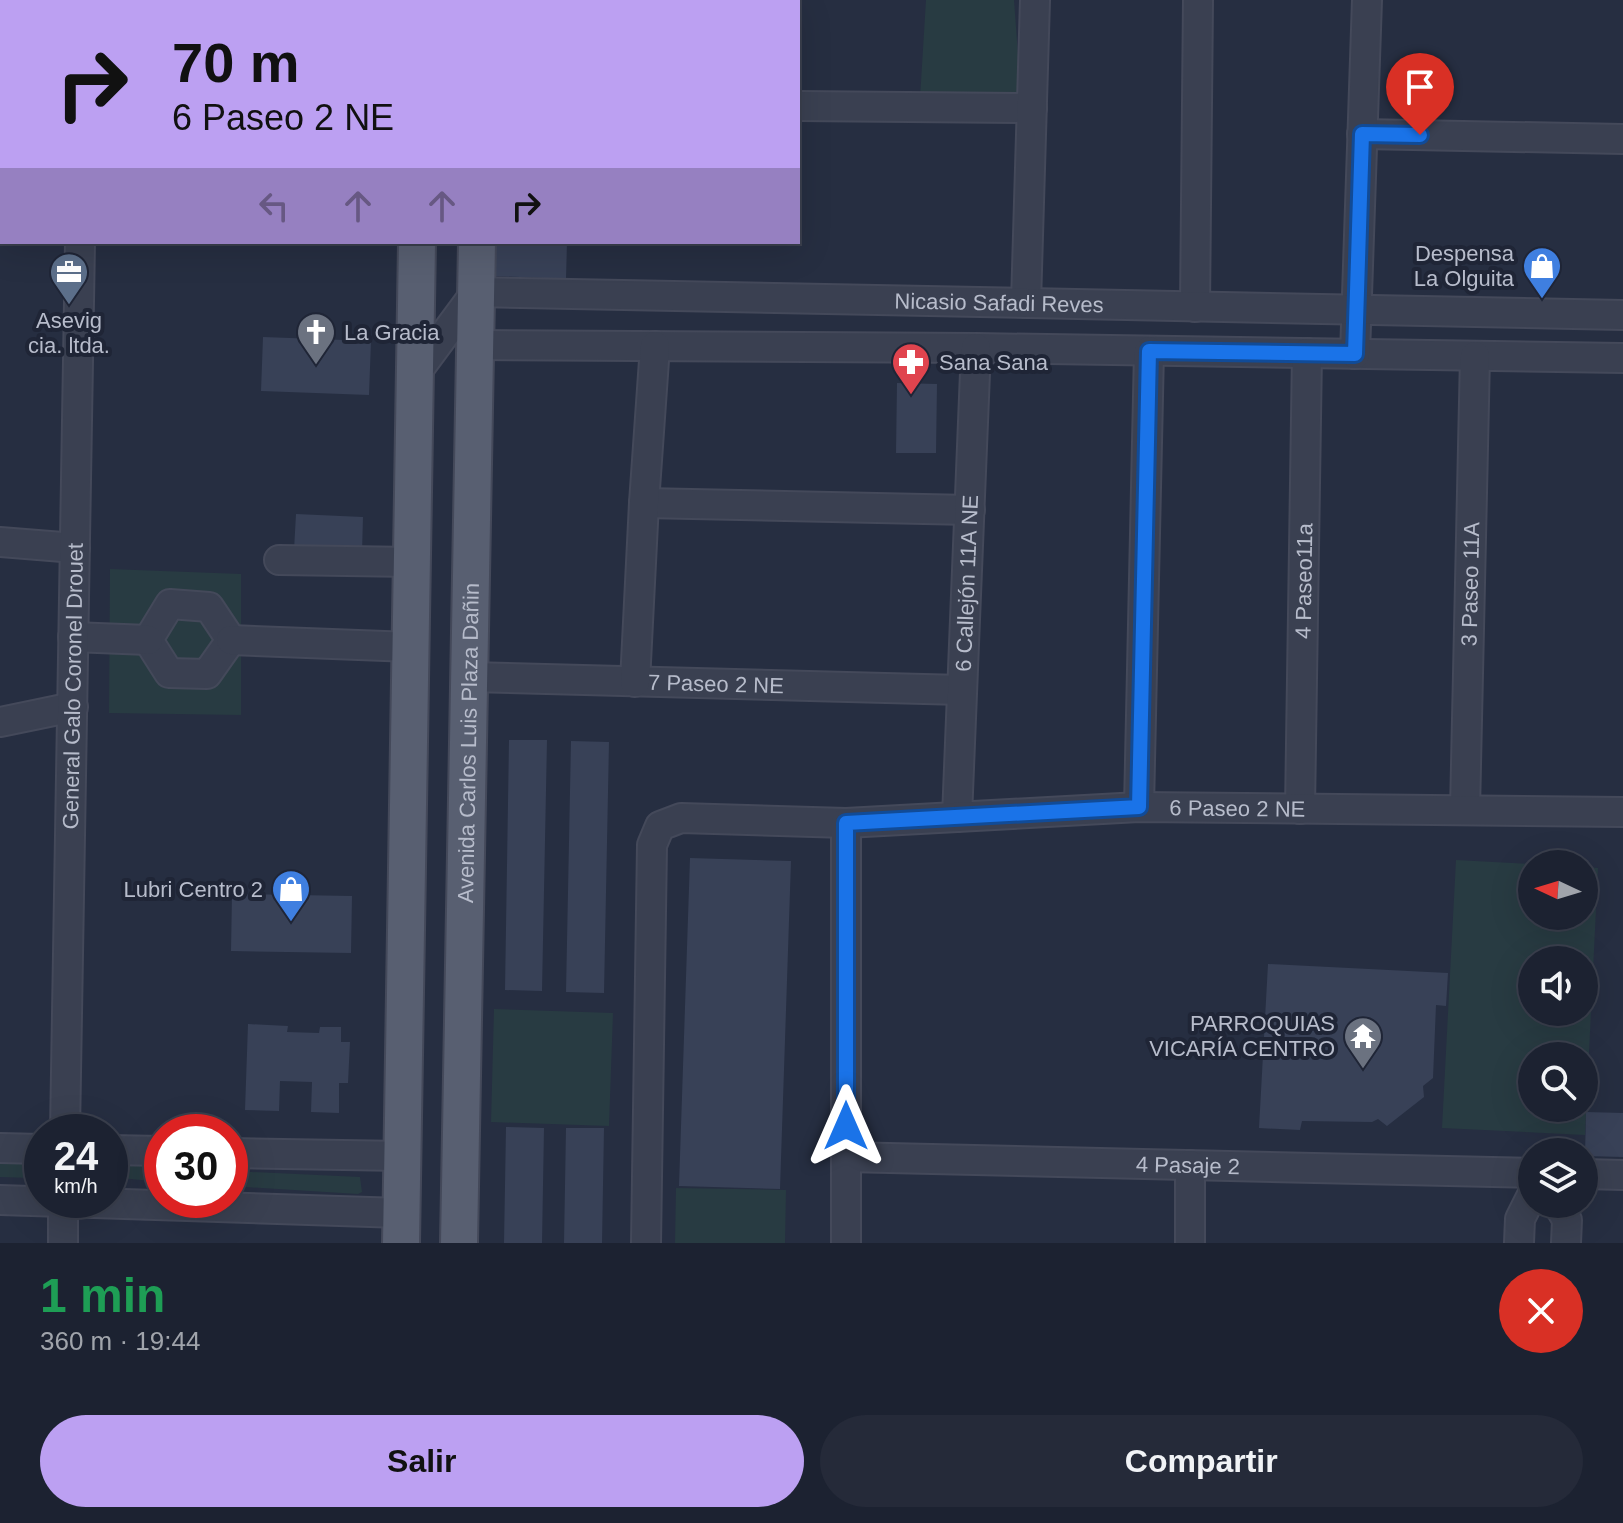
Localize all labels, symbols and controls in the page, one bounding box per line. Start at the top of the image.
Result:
text: 70 m [172,31,300,94]
icon: right [40,32,144,136]
pin [1386,53,1454,135]
icon: arrive [1398,65,1442,109]
text: 6 Paseo 2 NE [172,97,394,138]
icon: left [252,184,296,228]
icon: ahead [336,184,380,228]
icon: ahead [420,184,464,228]
icon: right [504,184,548,228]
place label: Despensa La Olguita [1414,241,1515,291]
shop icon: Despensa La Olguita [1521,245,1563,300]
office icon: Asevig cia. ltda. [48,251,90,306]
street label: Nicasio Safadi Reves [894,288,1104,318]
place label: Asevig cia. ltda. [28,308,110,358]
church icon: La Gracia [295,311,337,366]
place label: La Gracia [344,320,440,345]
pharmacy icon: Sana Sana [890,341,932,396]
place label: Sana Sana [939,350,1049,375]
street label: 6 Callejón 11A NE [951,494,983,672]
street label: 3 Paseo 11A [1457,521,1484,647]
street label: 4 Paseo11a [1291,522,1317,639]
street label: General Galo Coronel Drouet [58,543,88,829]
street label: Avenida Carlos Luis Plaza Dañin [453,583,484,903]
street label: 7 Paseo 2 NE [648,670,784,698]
street label: 6 Paseo 2 NE [1169,795,1305,822]
north arrow [1518,850,1598,930]
map controls [1518,850,1598,1218]
shop icon: Lubri Centro 2 [270,868,312,923]
place label: Lubri Centro 2 [124,877,263,902]
button: sound [1518,946,1598,1026]
place label: PARROQUIAS VICARÍA CENTRO [1149,1011,1335,1061]
temple icon: PARROQUIAS VICARÍA CENTRO [1342,1015,1384,1070]
button: search [1518,1042,1598,1122]
position arrow [804,1084,888,1168]
speed limit sign: 30 [144,1114,248,1218]
text: 24 [54,1134,98,1178]
button: layers [1518,1138,1598,1218]
street label: 4 Pasaje 2 [1136,1152,1240,1179]
text: km/h [54,1175,98,1197]
text: 1 min [40,1269,165,1322]
button: close [1499,1269,1583,1353]
text: 360 m · 19:44 [40,1326,200,1356]
button: Salir [40,1415,804,1507]
button: Compartir [820,1415,1583,1507]

